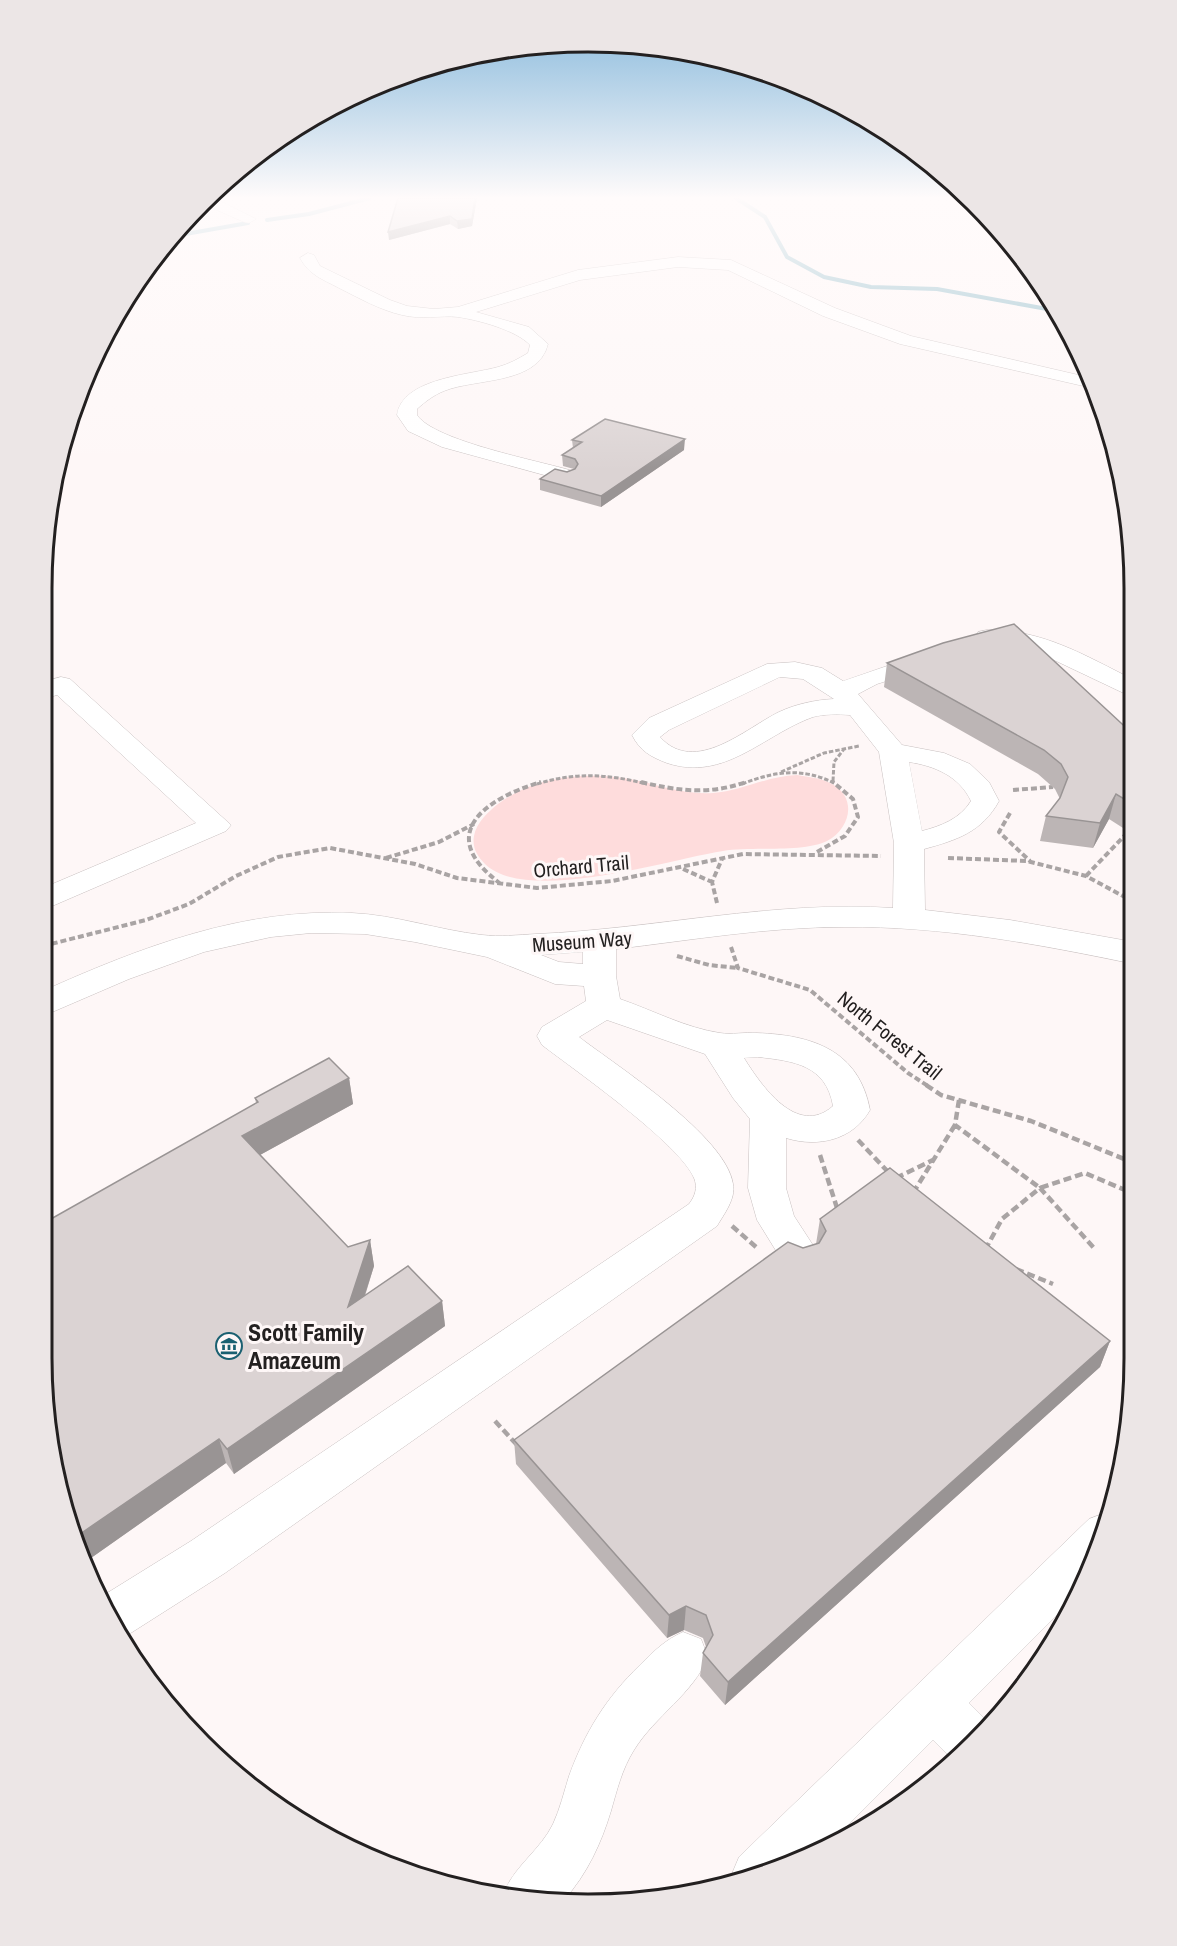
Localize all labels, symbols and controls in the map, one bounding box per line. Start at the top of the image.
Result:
street label: Orchard Trail [532,848,630,884]
street label: Museum Way [531,924,633,958]
street label: North Forest Trail [832,985,948,1085]
place label: Scott Family Amazeum [248,1316,364,1376]
museum icon: Scott Family Amazeum [214,1331,244,1361]

